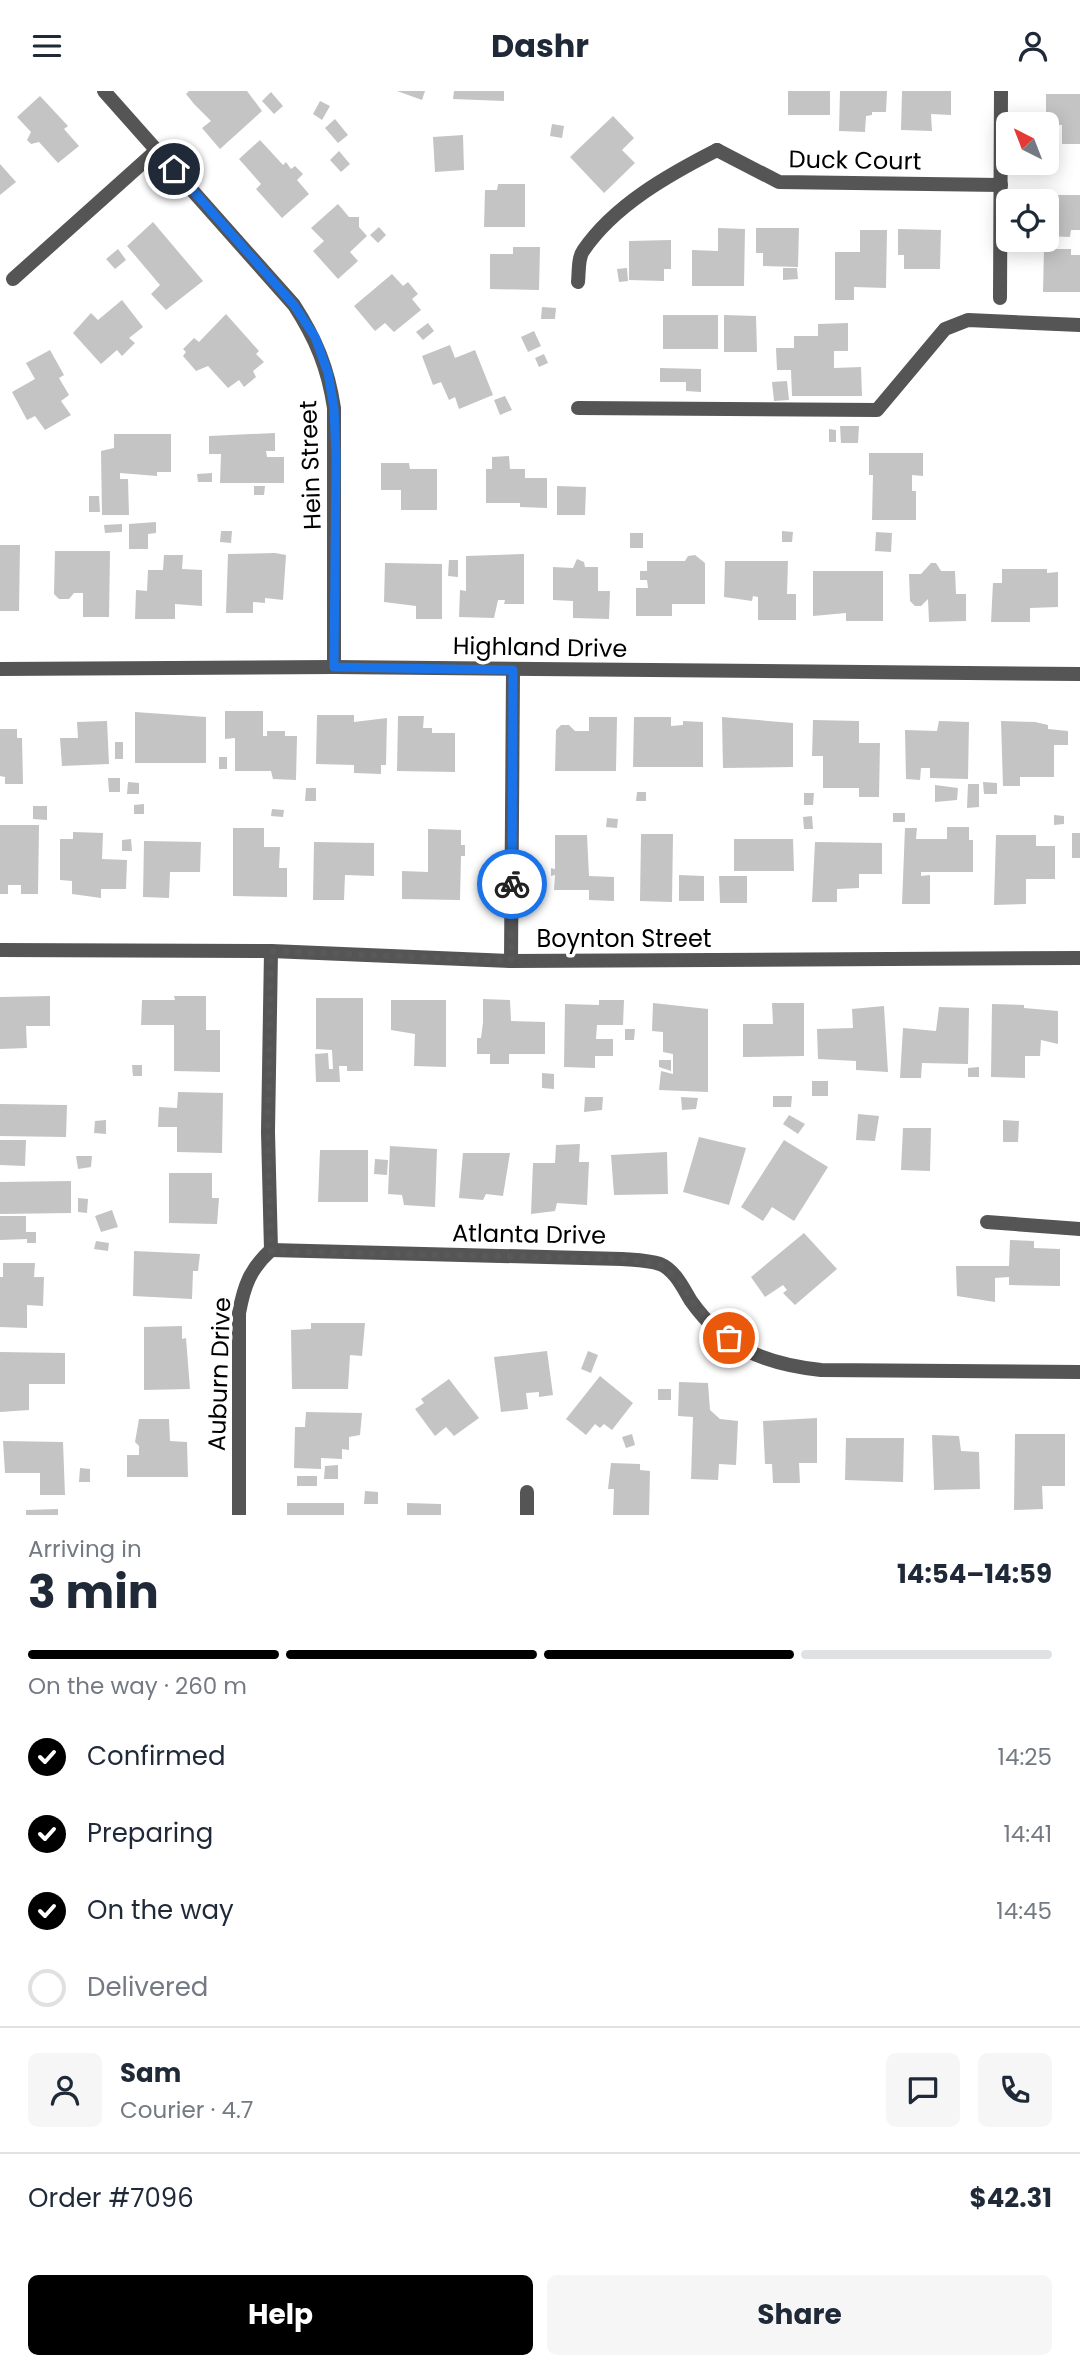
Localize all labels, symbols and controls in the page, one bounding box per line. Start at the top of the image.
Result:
text: Dashr [491,23,589,68]
icon: menu [28,27,66,65]
icon: person [1014,27,1052,65]
north arrow [996,112,1059,175]
map controls [996,112,1059,252]
pin [144,139,204,199]
street label: Duck Court [788,142,922,178]
icon: home [155,150,193,188]
button: locate [996,189,1059,252]
street label: Hein Street [291,400,329,530]
street label: Highland Drive [453,629,627,665]
courier [477,849,547,919]
icon: bike [493,865,531,903]
street label: Boynton Street [536,922,712,955]
street label: Atlanta Drive [452,1216,606,1252]
street label: Auburn Drive [200,1296,238,1452]
pin [699,1308,759,1368]
icon: bag [710,1319,748,1357]
text: Arriving in [28,1533,142,1565]
text: 14:54–14:59 [897,1556,1052,1592]
text: 3 min [28,1560,159,1624]
text: On the way · 260 m [28,1670,247,1702]
icon: check [28,1738,66,1776]
text: Confirmed [87,1738,225,1774]
text: 14:25 [998,1741,1052,1773]
icon: check [28,1815,66,1853]
text: Preparing [87,1815,213,1851]
text: 14:41 [1003,1818,1052,1850]
icon: check [28,1892,66,1930]
text: On the way [87,1892,234,1928]
text: 14:45 [996,1895,1052,1927]
text: Delivered [87,1969,208,2005]
button: person [28,2053,102,2127]
button: chat [886,2053,960,2127]
button: phone [978,2053,1052,2127]
text: Sam [120,2055,181,2091]
text: Courier · 4.7 [120,2094,253,2126]
text: Order #7096 [28,2180,194,2216]
text: $42.31 [970,2180,1052,2216]
button: Help [28,2275,533,2355]
button: Share [547,2275,1052,2355]

